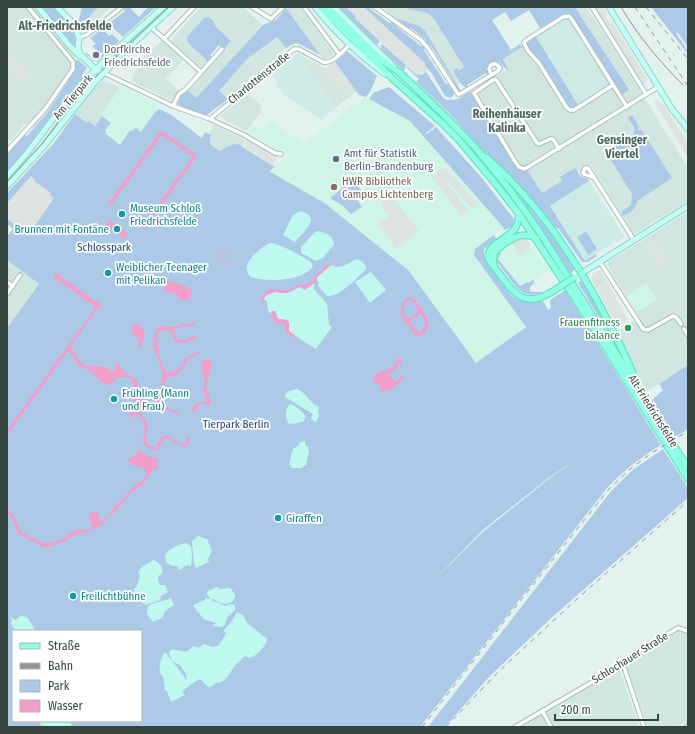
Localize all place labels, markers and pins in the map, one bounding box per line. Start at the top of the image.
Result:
place label: Dorfkirche Friedrichsfelde [104,43,171,69]
marker: Dorfkirche Friedrichsfelde [91,50,101,60]
place label: Amt für Statistik Berlin-Brandenburg [344,147,434,173]
marker: Amt für Statistik Berlin-Brandenburg [331,154,341,164]
place label: HWR Bibliothek Campus Lichtenberg [342,175,434,201]
marker: HWR Bibliothek Campus Lichtenberg [329,182,339,192]
place label: Museum Schloß Friedrichsfelde [130,202,201,228]
marker: Museum Schloß Friedrichsfelde [117,209,127,219]
place label: Brunnen mit Fontäne [14,223,109,236]
marker: Brunnen mit Fontäne [112,224,122,234]
place label: Weiblicher Teenager mit Pelikan [116,261,207,287]
marker: Weiblicher Teenager mit Pelikan [103,268,113,278]
place label: Frauenfitness balance [560,316,620,342]
marker: Frauenfitness balance [623,323,633,333]
place label: Frühling (Mann und Frau) [122,387,189,413]
marker: Frühling (Mann und Frau) [109,394,119,404]
place label: Giraffen [286,512,322,525]
marker: Giraffen [273,513,283,523]
place label: Freilichtbühne [81,590,146,603]
marker: Freilichtbühne [68,591,78,601]

